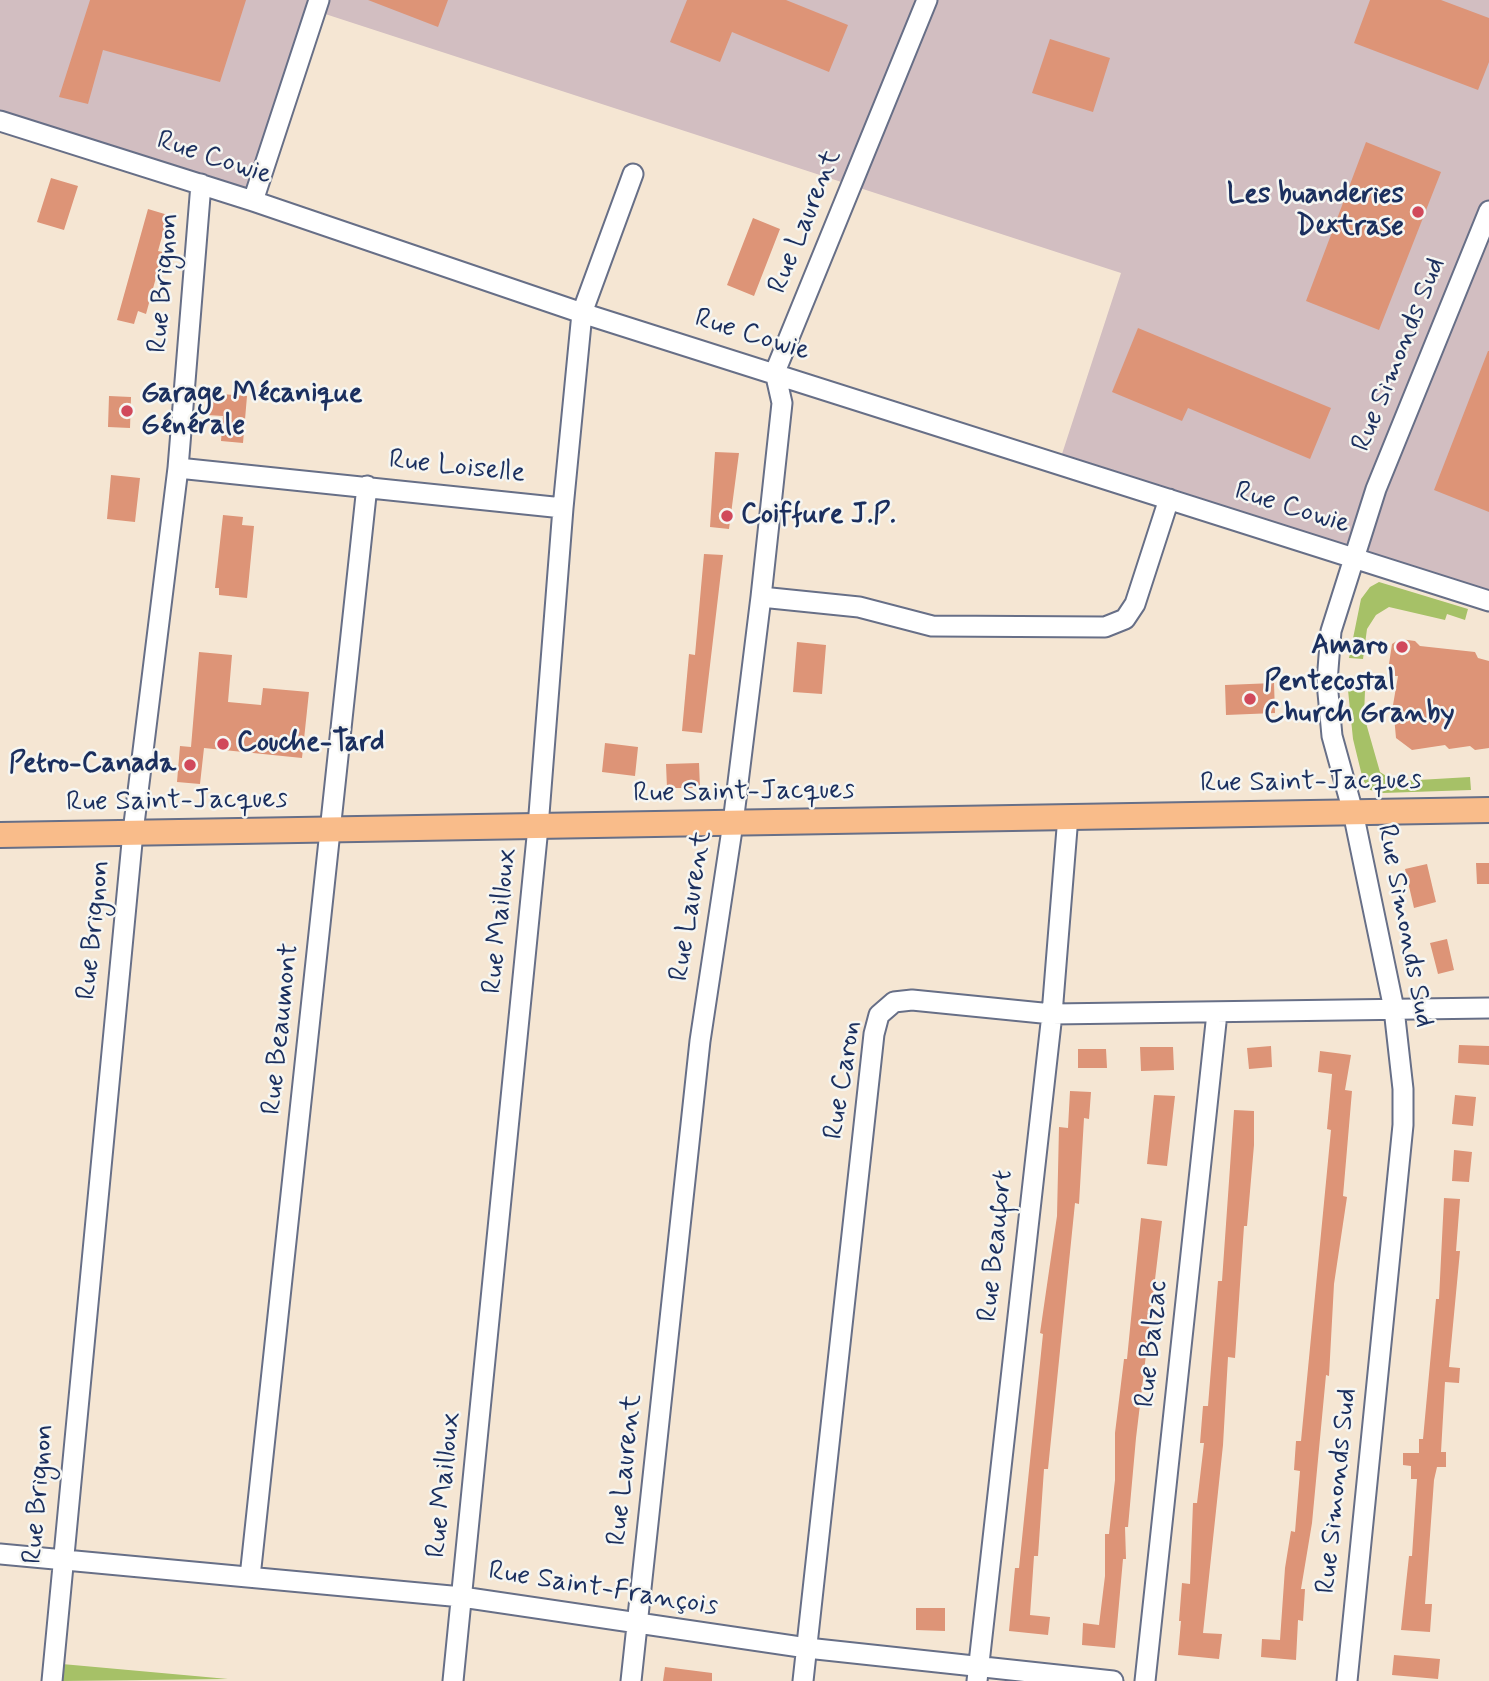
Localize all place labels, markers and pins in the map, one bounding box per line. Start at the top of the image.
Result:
place label: Les buanderies Dextrase [1227,179,1404,245]
marker: Les buanderies Dextrase [1410,204,1426,220]
place label: Garage Mécanique Générale [141,378,363,444]
marker: Garage Mécanique Générale [119,403,135,419]
place label: Coiffure J.P. [741,499,896,533]
marker: Coiffure J.P. [719,508,735,524]
place label: Amaro [1311,630,1388,664]
marker: Amaro [1394,639,1410,655]
place label: Pentecostal Church Granby [1264,666,1455,732]
marker: Pentecostal Church Granby [1242,691,1258,707]
place label: Couche-Tard [237,727,385,761]
marker: Couche-Tard [215,736,231,752]
place label: Petro-Canada [9,748,176,782]
marker: Petro-Canada [182,757,198,773]

